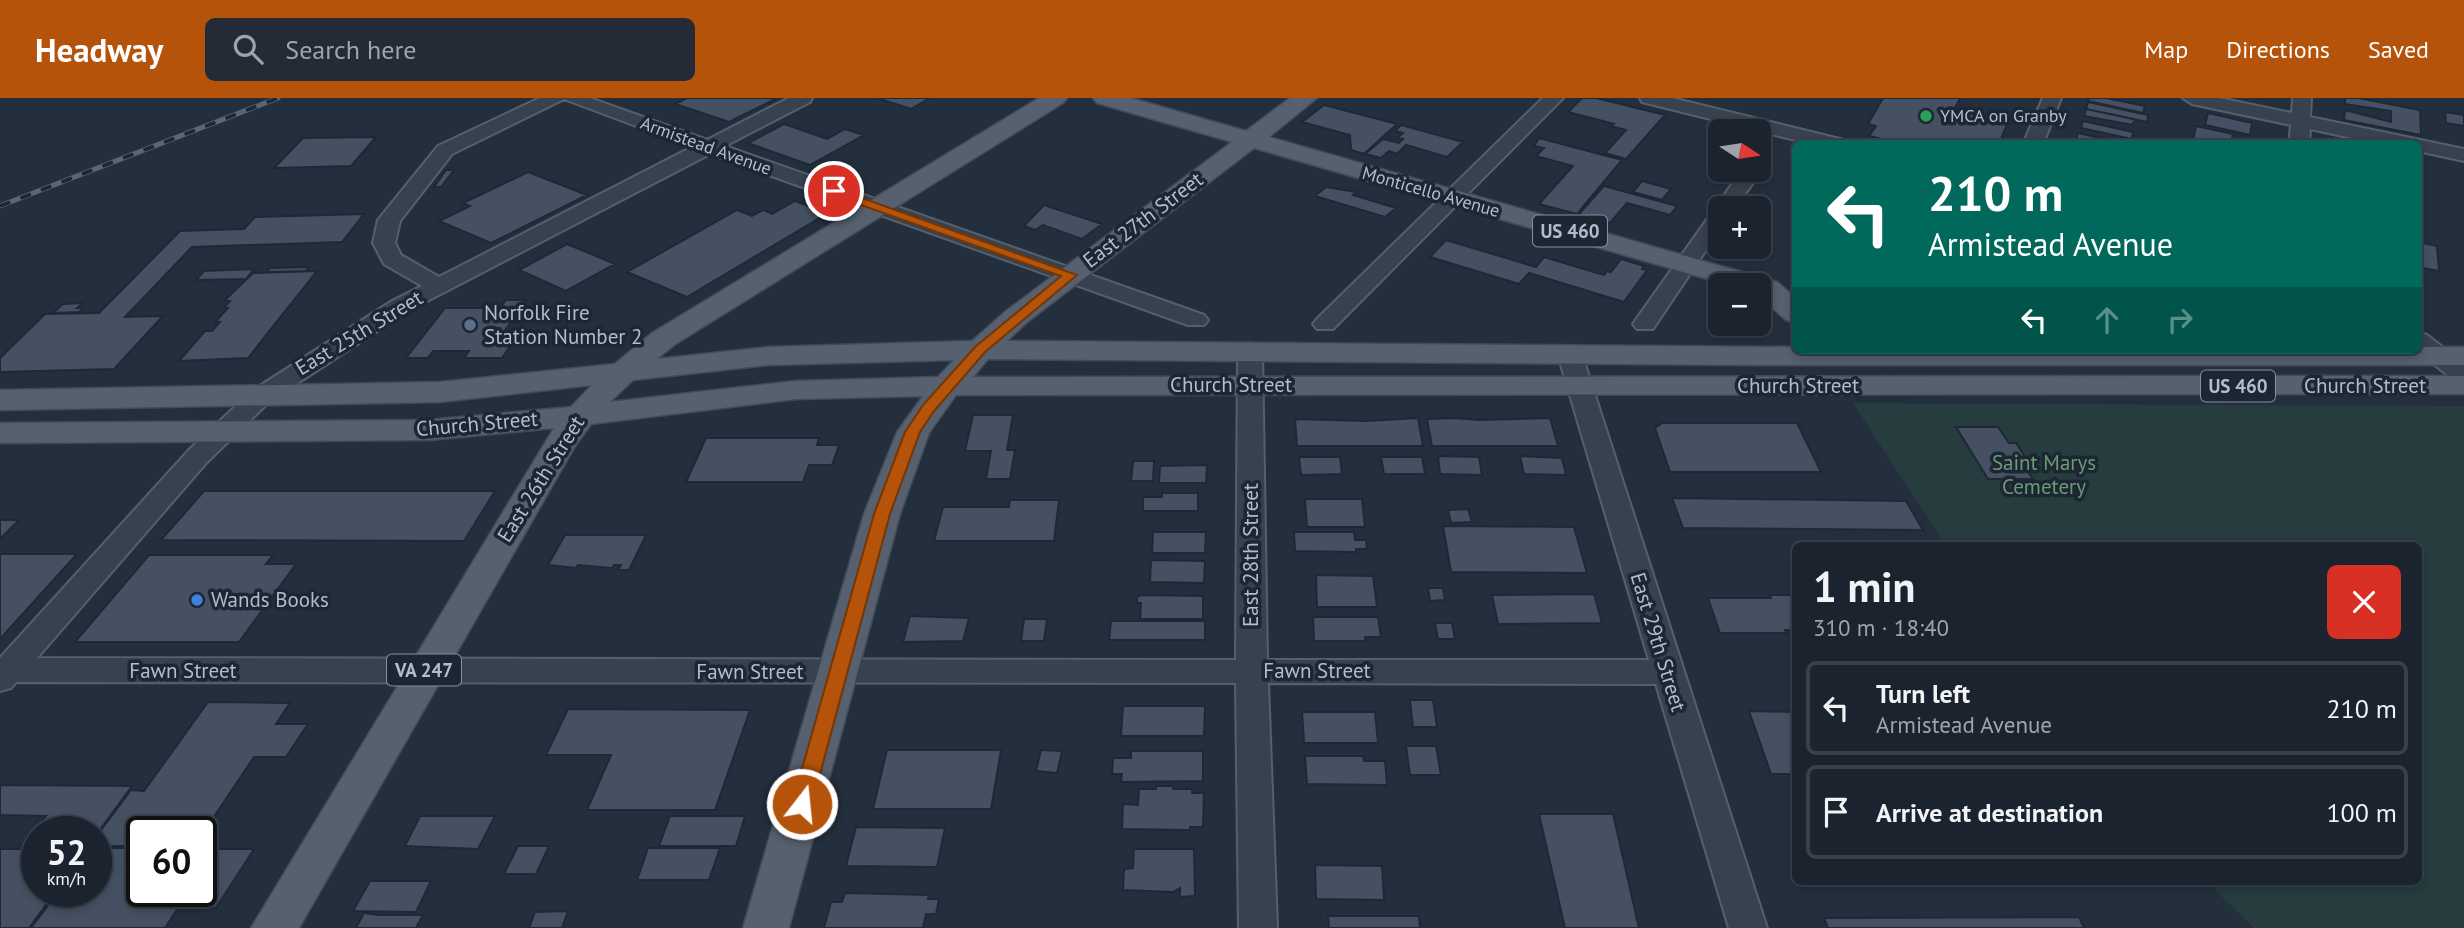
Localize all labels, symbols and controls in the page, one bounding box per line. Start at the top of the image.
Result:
search box [205,18,695,81]
text: Headway [35,28,163,71]
icon: search [229,30,267,68]
text: Search here [285,33,416,66]
text: Map [2144,34,2188,65]
text: Directions [2226,34,2330,65]
text: Saved [2368,34,2429,65]
place label: YMCA on Granby [1940,104,2067,127]
marker: YMCA on Granby [1918,108,1934,124]
street label: Armistead Avenue [638,111,775,180]
north arrow [1708,119,1771,182]
map controls [1708,119,1771,336]
pin [804,161,864,221]
street label: Monticello Avenue [1360,161,1503,222]
text: 210 m [1928,161,2063,225]
street label: East 27th Street [1077,166,1208,274]
icon: left [1813,168,1904,259]
icon: arrive [815,172,853,210]
button: + [1708,196,1771,259]
road number: US 460 [1533,216,1607,246]
text: Armistead Avenue [1928,223,2173,265]
button: − [1708,273,1771,336]
street label: East 25th Street [290,284,427,381]
place label: Norfolk Fire Station Number 2 [484,299,643,350]
icon: left [2015,301,2053,339]
icon: ahead [2088,301,2126,339]
icon: right [2161,301,2199,339]
marker: Norfolk Fire Station Number 2 [462,317,478,333]
road number: US 460 [2201,370,2275,402]
street label: Church Street [1170,371,1292,398]
street label: Church Street [1737,372,1859,399]
street label: Church Street [2304,372,2426,399]
street label: Church Street [415,405,539,442]
street label: East 26th Street [491,411,590,547]
park label: Saint Marys Cemetery [1992,449,2096,500]
street label: East 28th Street [1237,483,1264,627]
text: 1 min [1813,559,1915,614]
button: close [2327,565,2401,639]
street label: East 29th Street [1625,569,1692,715]
place label: Wands Books [211,586,329,613]
marker: Wands Books [189,592,205,608]
text: 310 m · 18:40 [1813,613,1949,642]
road number: VA 247 [387,654,461,685]
street label: Fawn Street [129,657,237,684]
street label: Fawn Street [1263,657,1371,684]
street label: Fawn Street [696,658,804,685]
text: Turn left [1876,677,1970,710]
icon: left [1817,689,1855,727]
text: 210 m [2326,692,2397,725]
text: Armistead Avenue [1876,710,2052,739]
position arrow [765,767,839,841]
icon: arrive [1817,793,1855,831]
text: Arrive at destination [1876,796,2103,829]
text: 100 m [2326,796,2397,829]
speed limit sign: 60 [126,816,217,907]
text: 52 [47,829,86,875]
text: km/h [47,867,86,890]

